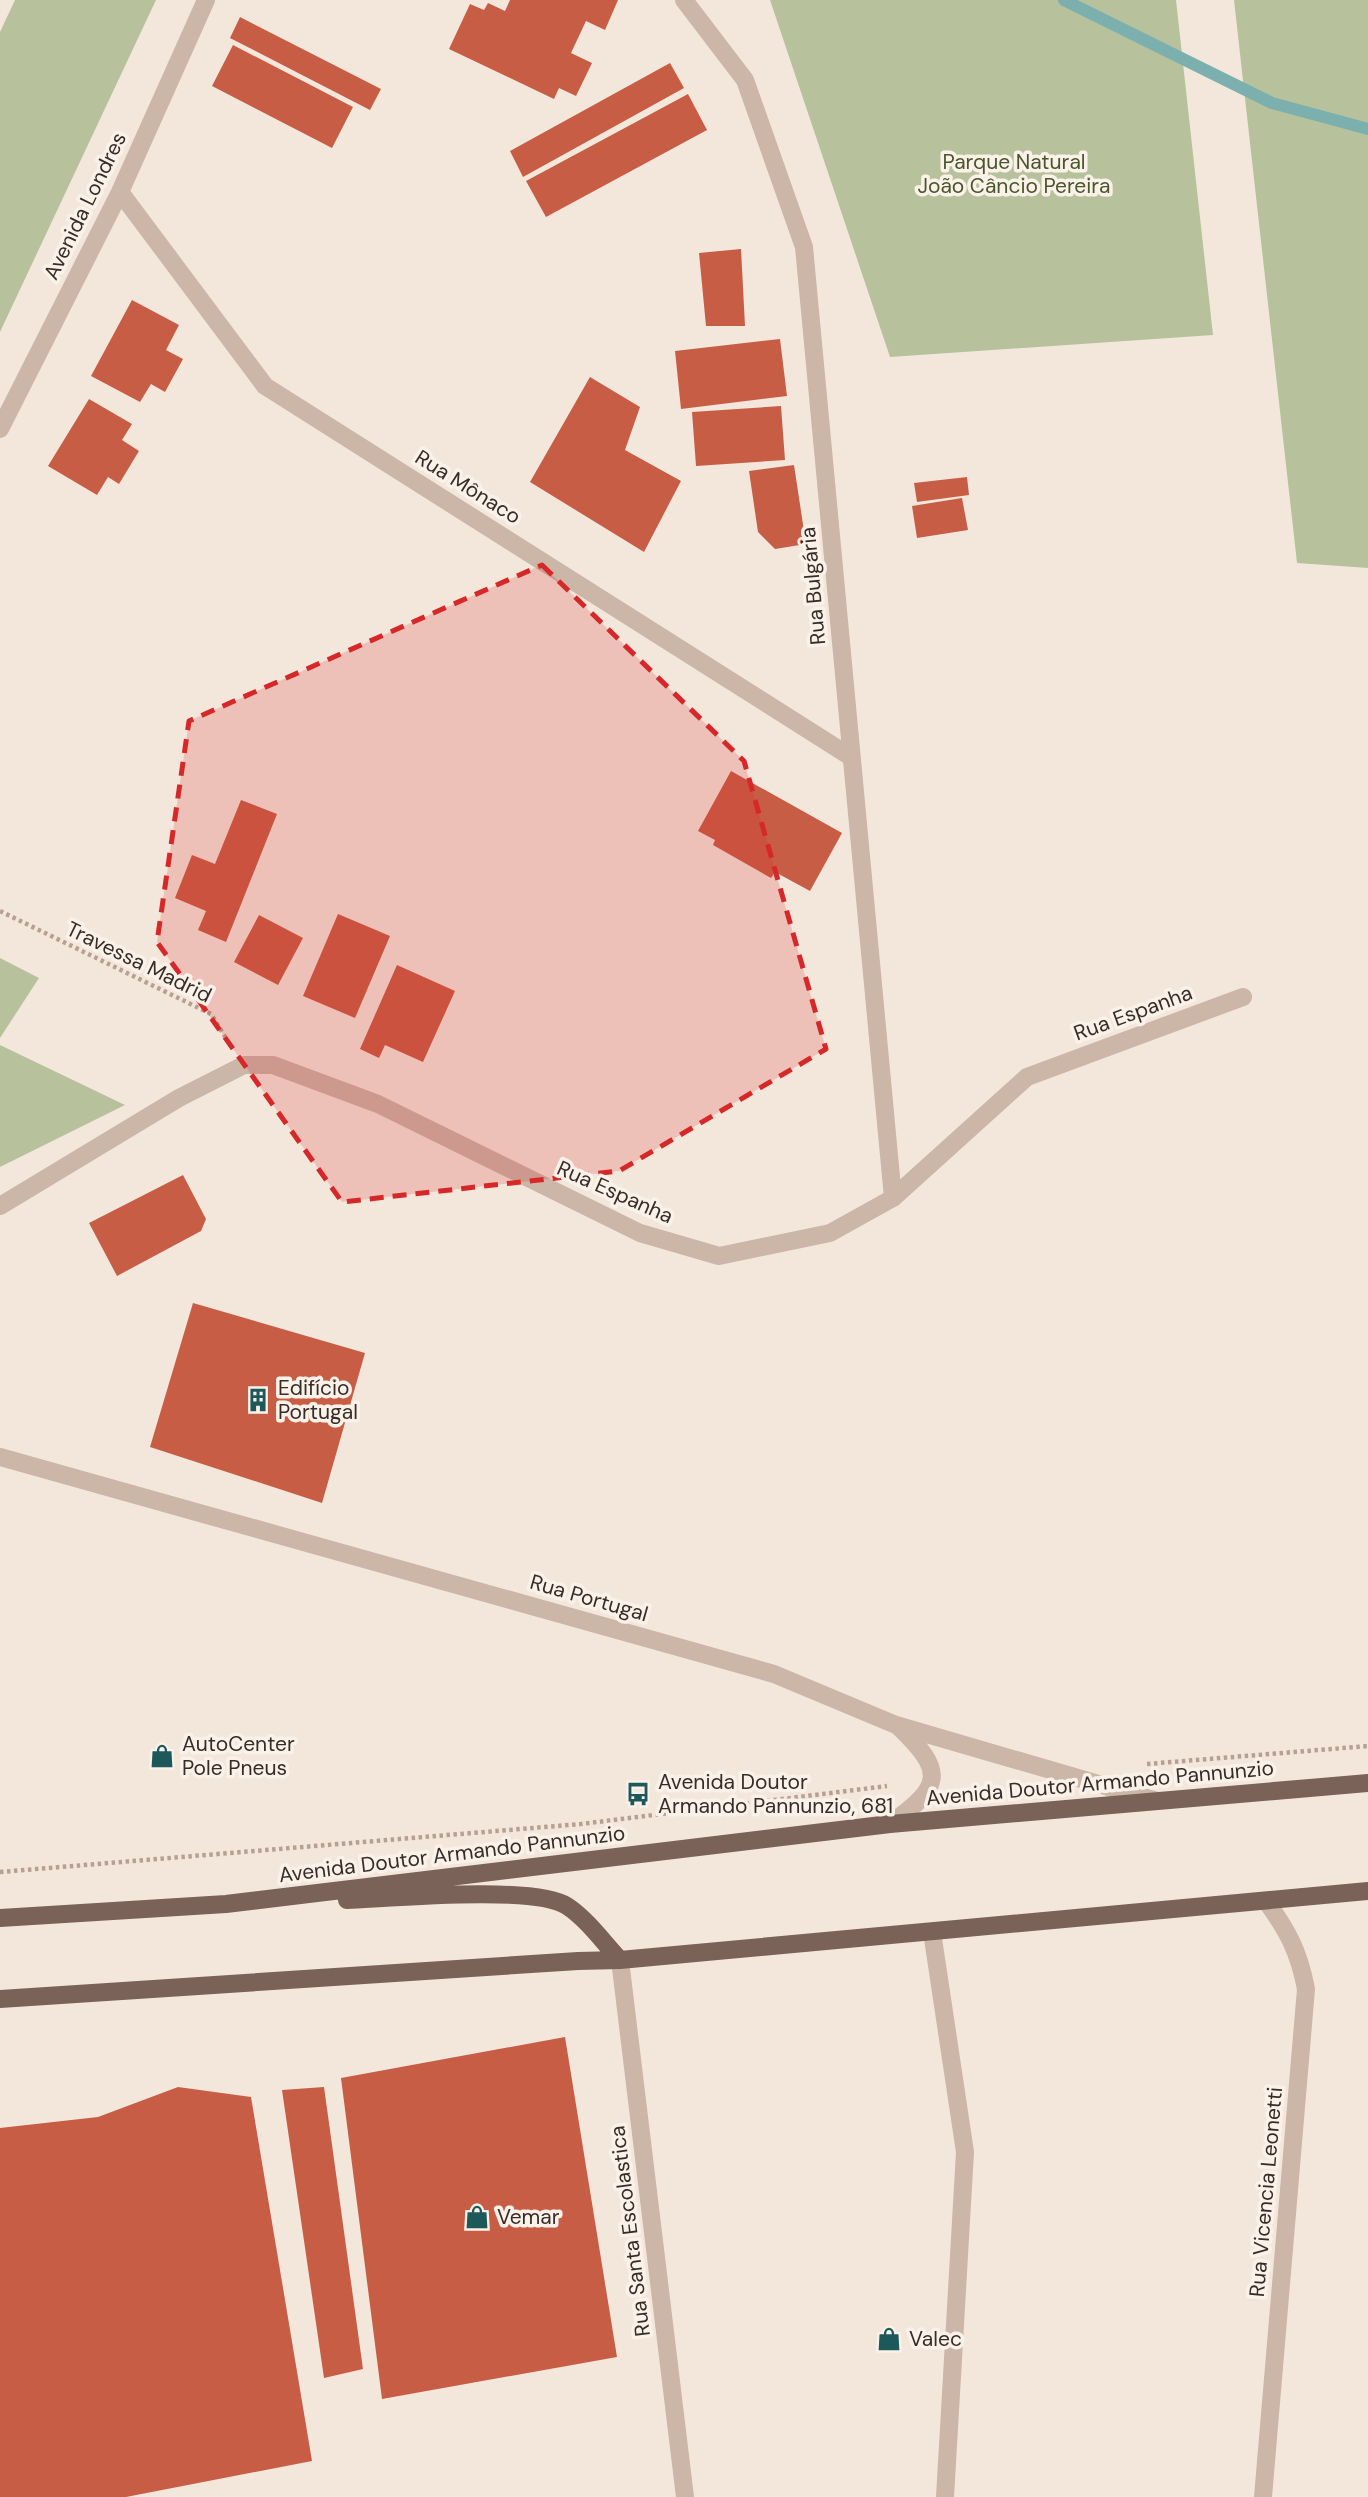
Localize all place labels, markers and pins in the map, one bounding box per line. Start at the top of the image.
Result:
place label: Edifício Portugal [278,1374,358,1426]
building icon: Edifício Portugal [244,1386,272,1414]
place label: AutoCenter Pole Pneus [182,1730,295,1782]
shop icon: AutoCenter Pole Pneus [148,1742,176,1770]
place label: Avenida Doutor Armando Pannunzio, 681 [658,1768,893,1820]
bus stop icon: Avenida Doutor Armando Pannunzio, 681 [624,1780,652,1808]
shop icon: Vemar [463,2203,491,2231]
place label: Vemar [497,2203,560,2231]
shop icon: Valec [875,2325,903,2353]
place label: Valec [909,2325,962,2353]

